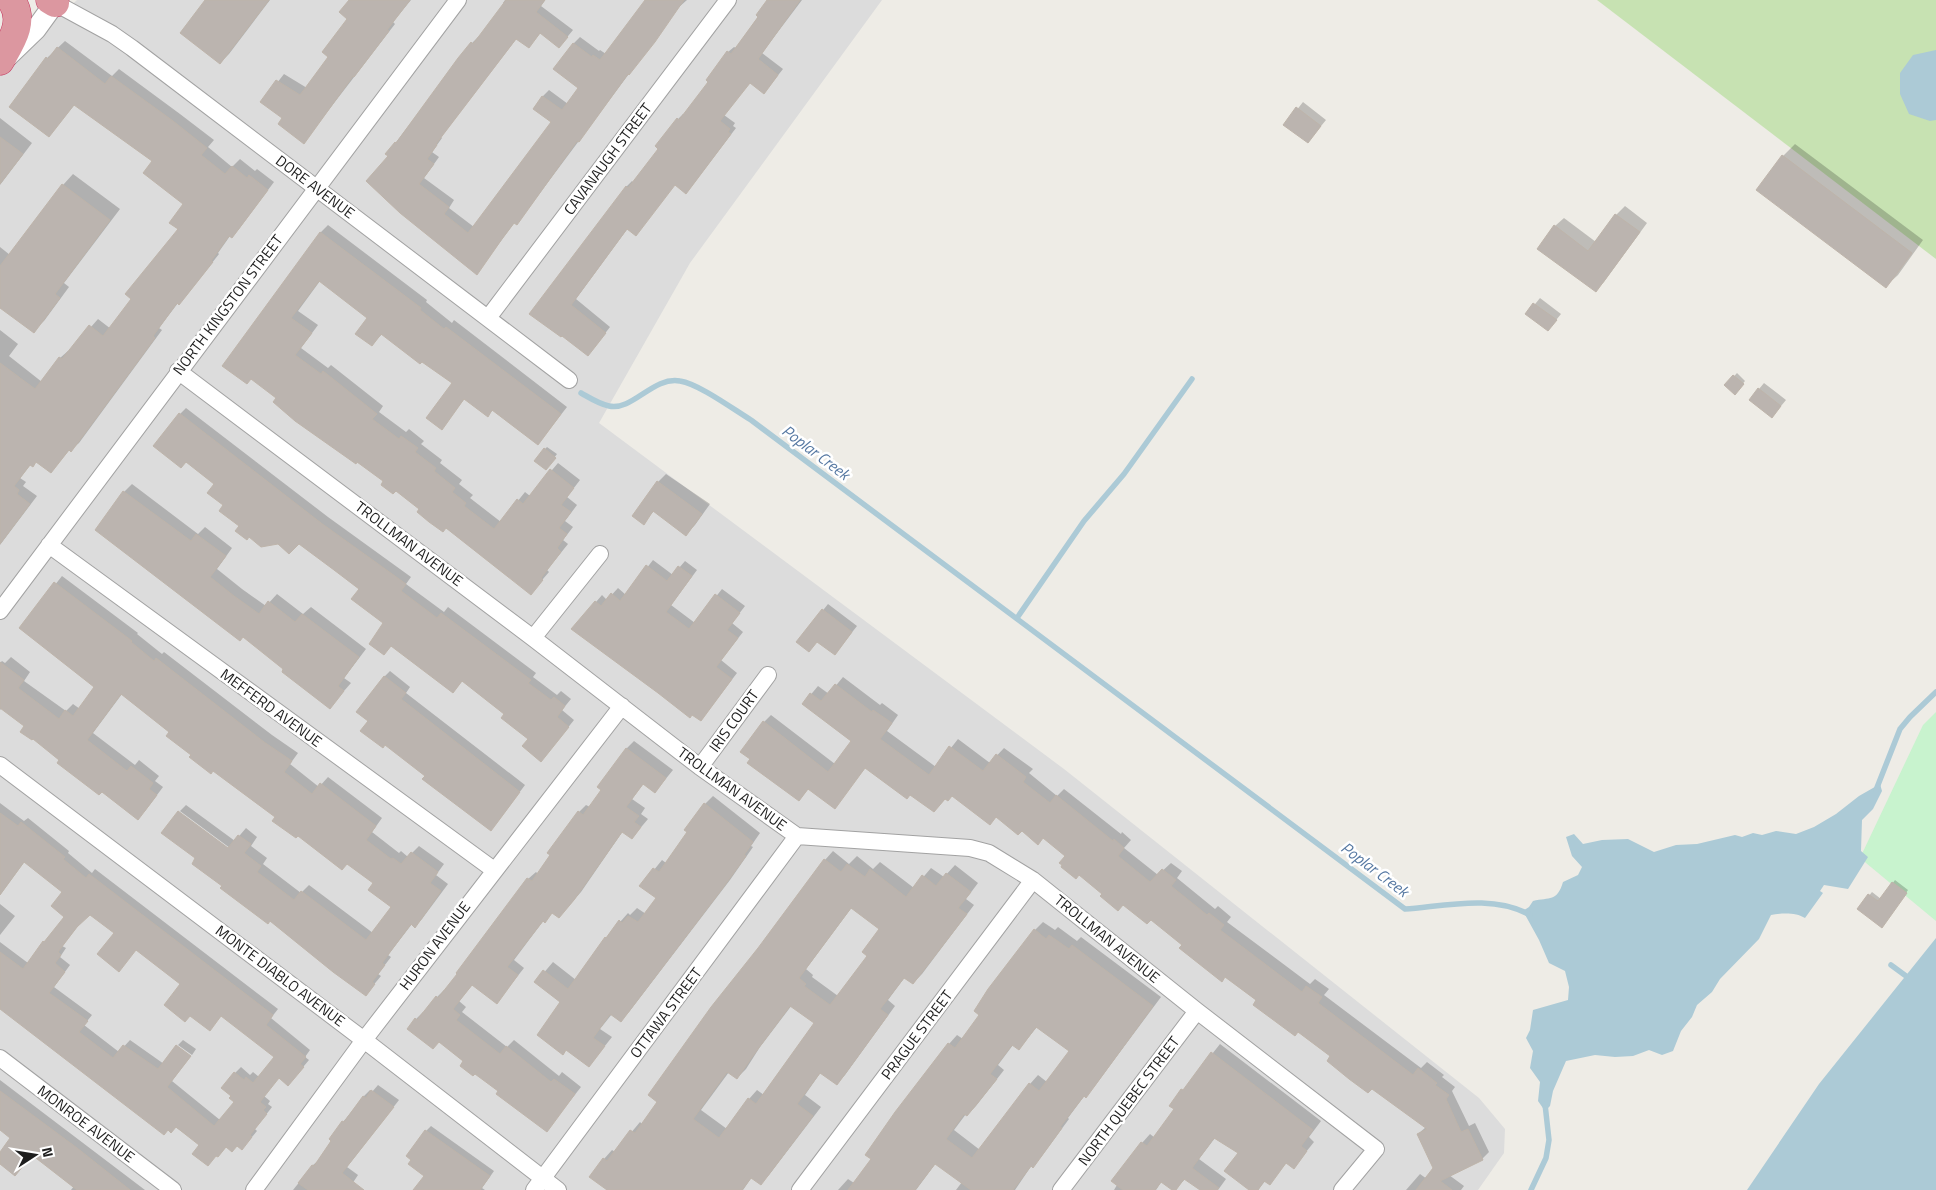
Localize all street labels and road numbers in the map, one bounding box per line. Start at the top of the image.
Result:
street label: CAVANAUGH STREET [558,98,657,220]
street label: DORE AVENUE [271,149,360,224]
street label: NORTH KINGSTON STREET [167,229,288,380]
street label: TROLLMAN AVENUE [350,495,468,592]
street label: MEFFERD AVENUE [216,663,327,752]
street label: IRIS COURT [703,684,764,757]
street label: TROLLMAN AVENUE [673,741,792,836]
street label: TROLLMAN AVENUE [1050,889,1165,988]
street label: HURON AVENUE [394,896,476,995]
street label: MONTE DIABLO AVENUE [211,919,350,1032]
street label: OTTAWA STREET [624,962,707,1063]
street label: PRAGUE STREET [875,985,958,1084]
street label: NORTH QUEBEC STREET [1072,1031,1185,1170]
street label: MONROE AVENUE [34,1082,138,1166]

